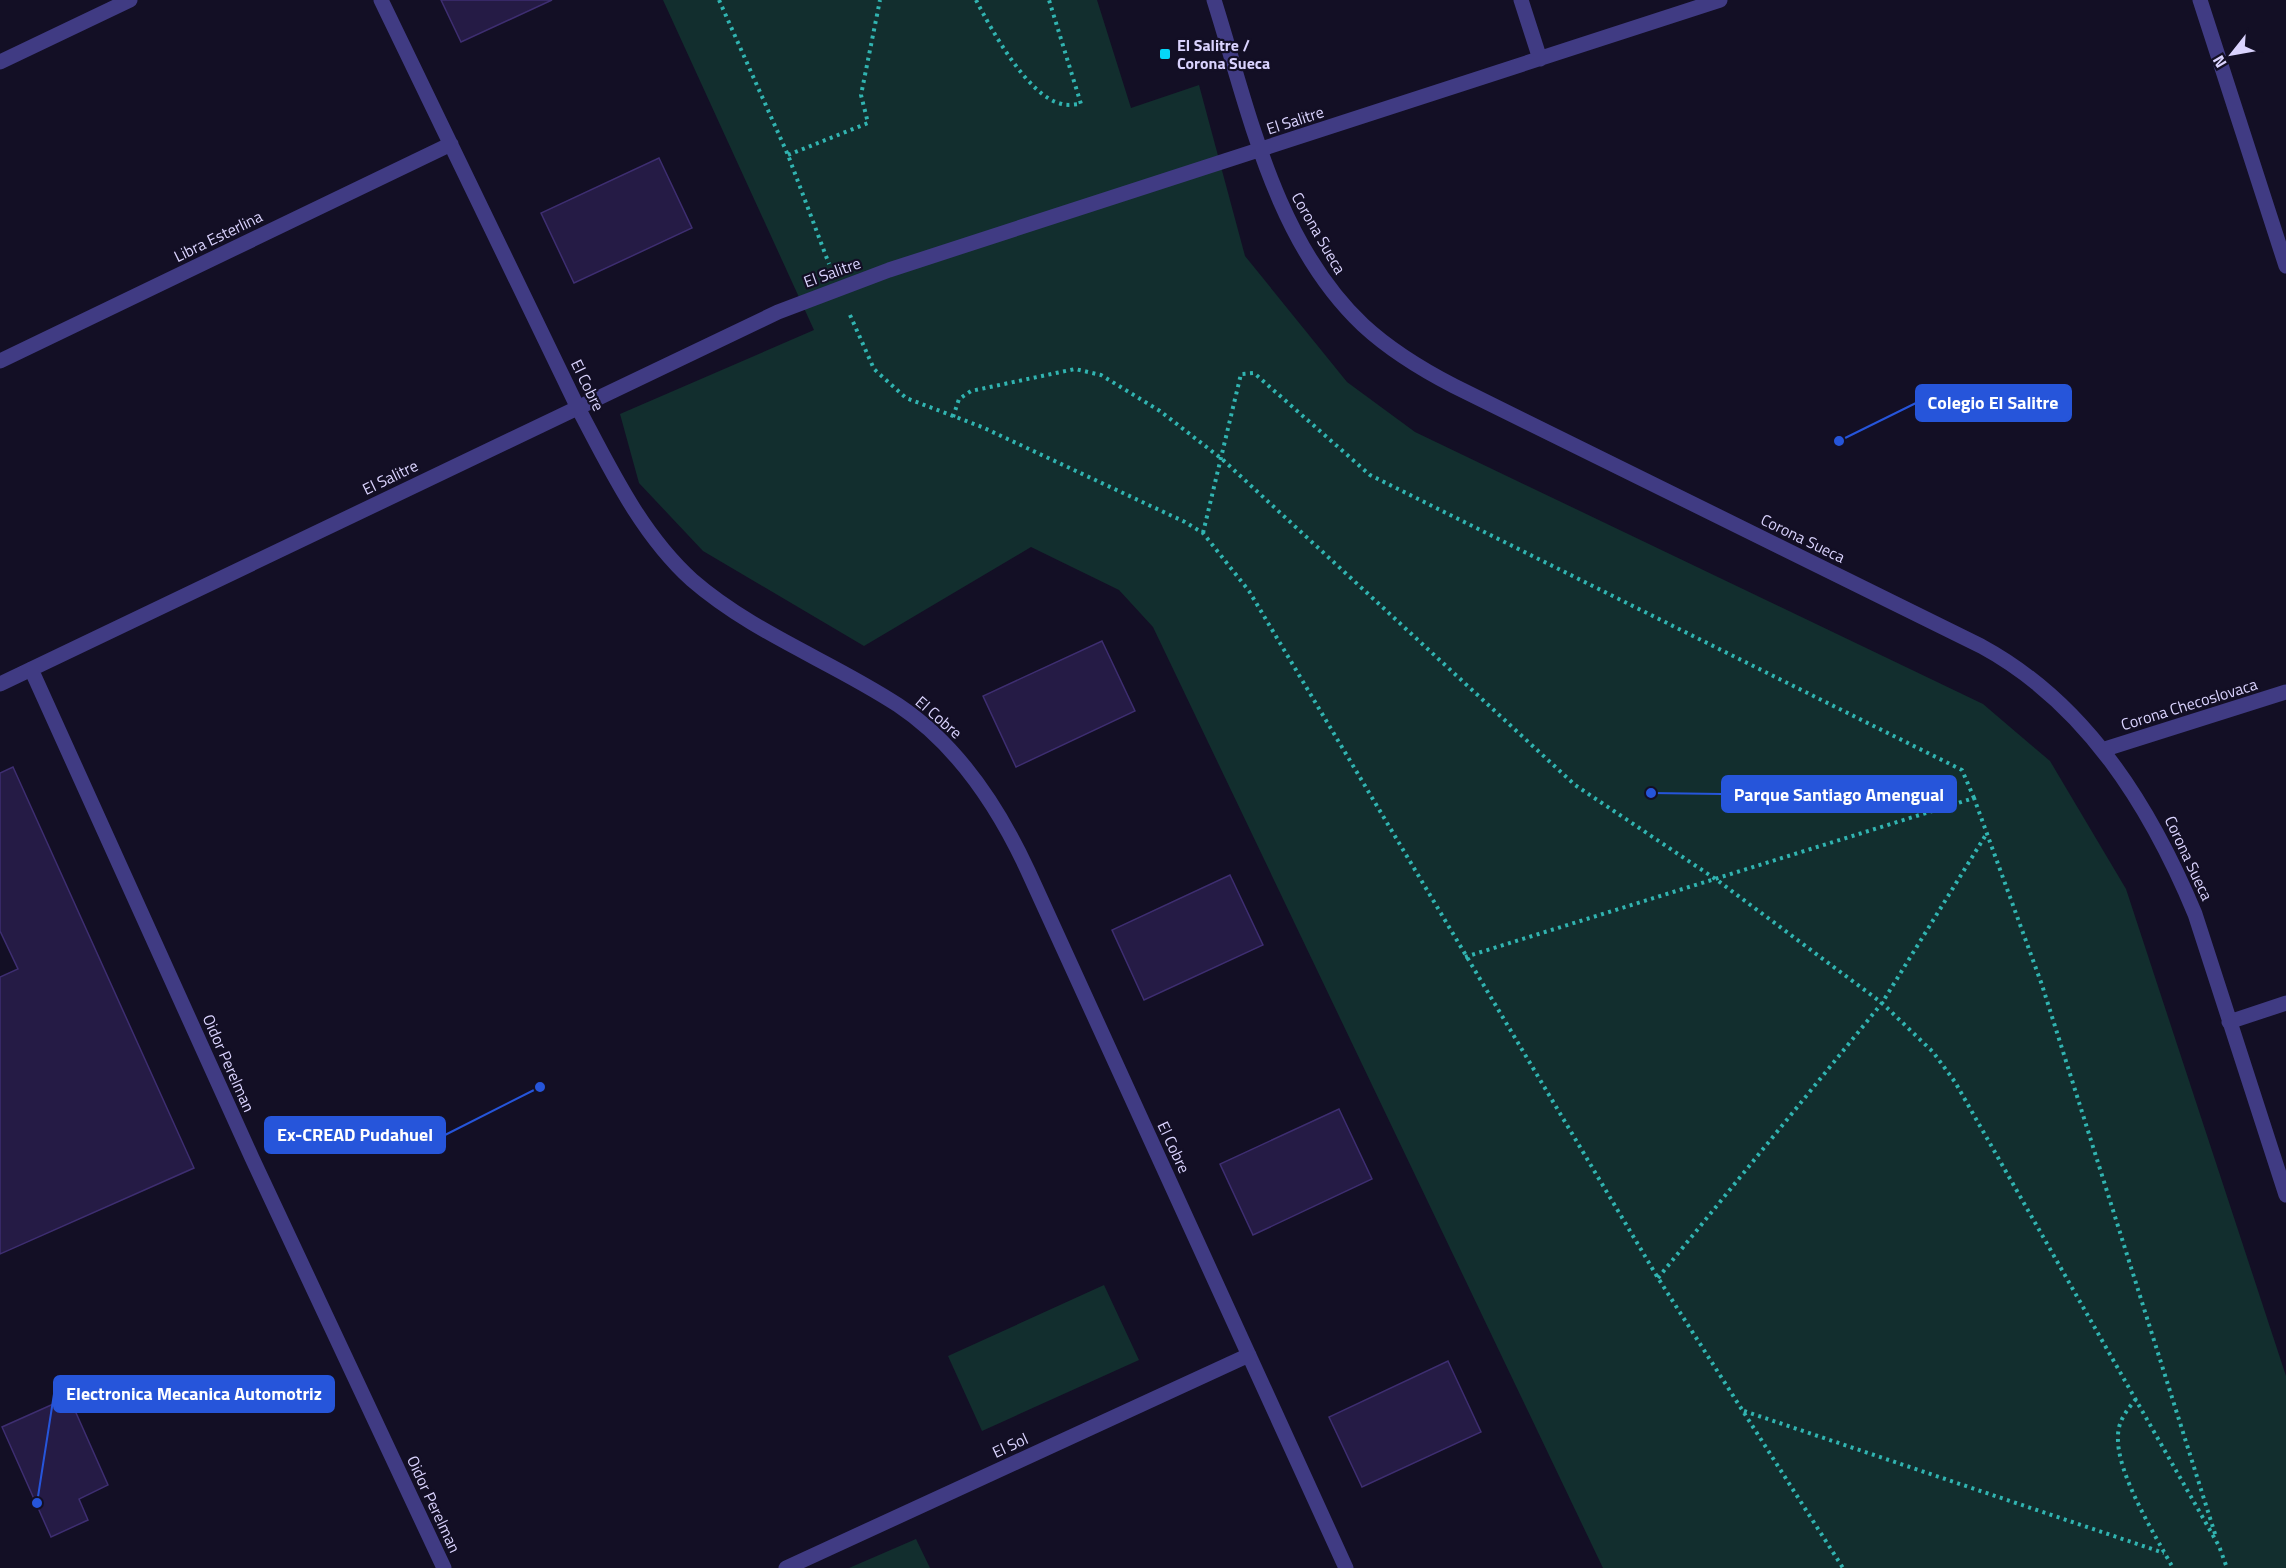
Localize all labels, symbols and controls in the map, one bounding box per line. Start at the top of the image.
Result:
north arrow [2202,24,2262,84]
place label: El Salitre / Corona Sueca [1177,33,1270,75]
marker: El Salitre / Corona Sueca [1158,47,1172,61]
text: N [2206,51,2232,73]
street label: El Salitre [1263,99,1327,141]
street label: Corona Sueca [1286,188,1352,278]
street label: Libra Esterlina [170,204,266,268]
street label: El Salitre [800,251,864,293]
street label: El Cobre [565,355,611,415]
callout: Colegio El Salitre [1916,385,2071,421]
text: Colegio El Salitre [1928,389,2058,416]
street label: El Salitre [358,453,422,501]
street label: Corona Sueca [1757,507,1849,569]
street label: Corona Checoslovaca [2118,672,2260,736]
street label: El Cobre [910,690,968,744]
callout: Parque Santiago Amengual [1722,776,1956,812]
text: Parque Santiago Amengual [1734,781,1944,808]
street label: Corona Sueca [2159,812,2219,904]
street label: Oidor Perelman [197,1010,261,1116]
callout: Ex-CREAD Pudahuel [265,1117,445,1153]
street label: El Cobre [1152,1117,1196,1177]
text: Ex-CREAD Pudahuel [277,1121,433,1148]
callout: Electronica Mecanica Automotriz [54,1376,334,1412]
text: Electronica Mecanica Automotriz [66,1380,322,1407]
street label: El Sol [988,1426,1032,1464]
street label: Oidor Perelman [401,1451,467,1557]

